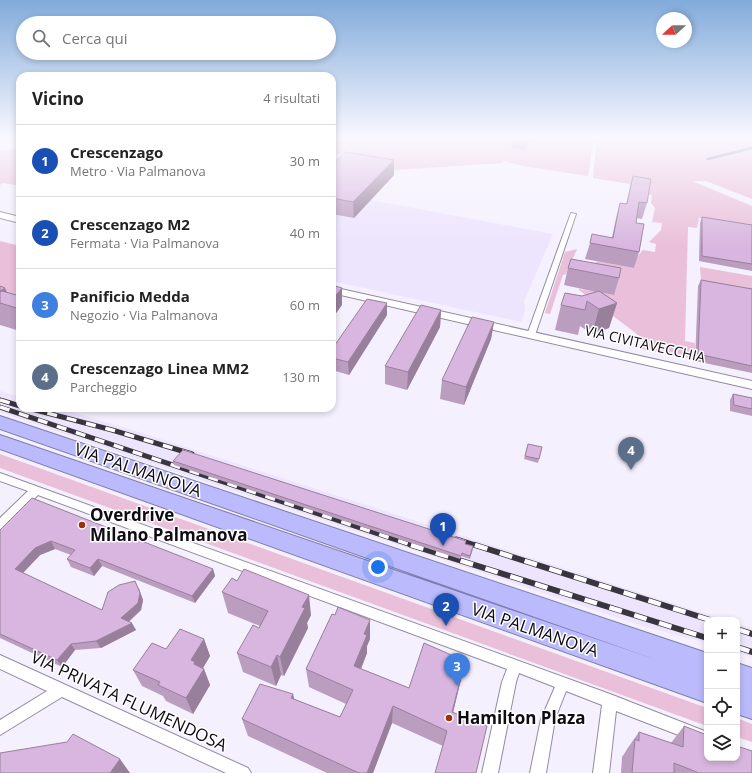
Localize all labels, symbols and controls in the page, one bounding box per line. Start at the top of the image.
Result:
north arrow [656,12,692,48]
search box [16,16,336,60]
icon: search [30,27,52,49]
text: Cerca qui [62,28,128,48]
text: Vicino [32,87,84,110]
text: 4 risultati [263,89,320,107]
text: Crescenzago [70,142,163,162]
text: 1 [41,152,49,170]
text: 30 m [290,152,320,170]
text: Metro · Via Palmanova [70,162,206,180]
text: Crescenzago M2 [70,214,190,234]
text: 2 [41,224,49,242]
text: 40 m [290,224,320,242]
text: Fermata · Via Palmanova [70,234,219,252]
text: Panificio Medda [70,286,190,306]
text: 3 [41,296,49,314]
text: 60 m [290,296,320,314]
text: Negozio · Via Palmanova [70,306,218,324]
street label: VIA CIVITAVECCHIA [583,320,707,367]
text: Crescenzago Linea MM2 [70,358,249,378]
text: 4 [41,368,49,386]
text: 130 m [282,368,320,386]
text: Parcheggio [70,378,137,396]
street label: VIA PALMANOVA [72,437,205,502]
pin: 4 [618,437,644,470]
place label: Overdrive Milano Palmanova [90,503,248,546]
pin: 1 [430,513,456,546]
marker: Overdrive Milano Palmanova [77,520,87,530]
your location [368,557,388,577]
pin: 2 [433,593,459,626]
street label: VIA PALMANOVA [469,597,602,662]
map controls [704,617,740,761]
button: + [704,617,740,653]
street label: VIA PRIVATA FLUMENDOSA [27,645,231,756]
pin: 3 [444,653,470,686]
button: − [704,653,740,689]
button: locate [704,689,740,725]
place label: Hamilton Plaza [457,706,586,729]
marker: Hamilton Plaza [444,713,454,723]
button: layers [704,725,740,761]

